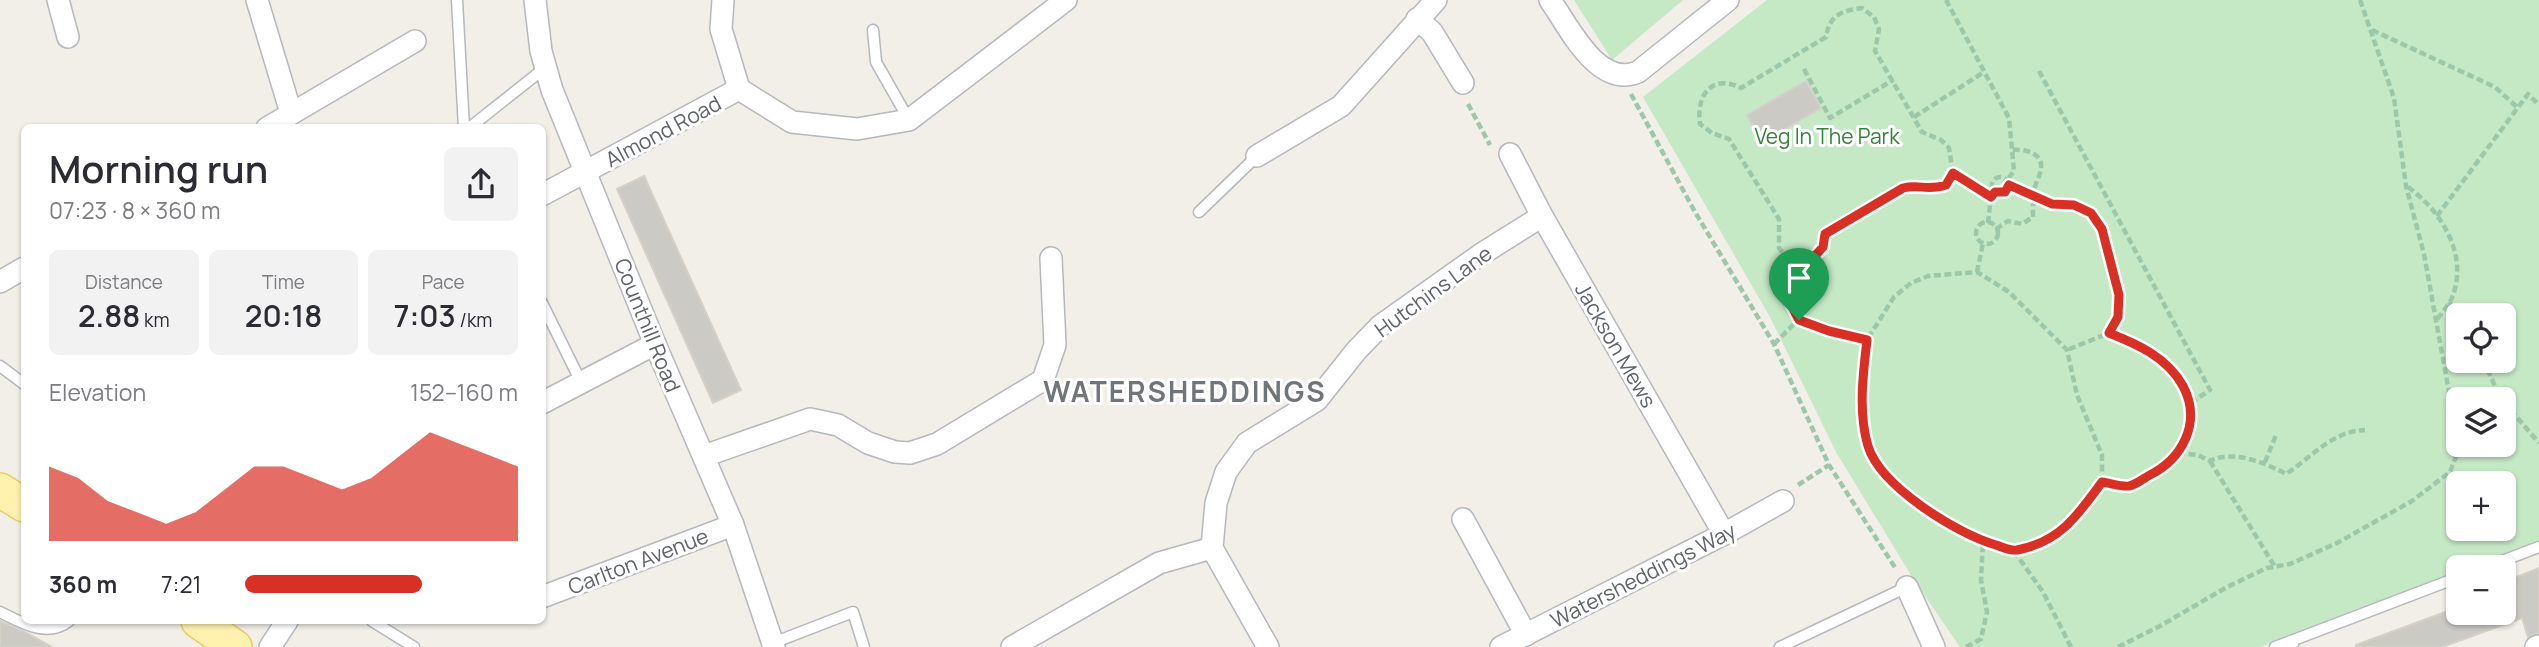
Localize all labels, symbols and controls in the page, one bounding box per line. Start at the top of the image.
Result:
street label: Almond Road [600,89,726,173]
park label: Veg In The Park [1754,122,1900,150]
text: Morning run [49,142,268,194]
button: share [444,147,518,221]
text: 07:23 · 8 × 360 m [49,194,221,226]
street label: Hutchins Lane [1369,239,1497,343]
pin [1769,248,1829,320]
street label: Counthill Road [608,254,688,396]
icon: arrive [1780,259,1818,297]
text: Distance [85,269,163,295]
text: Time [262,269,305,295]
text: Pace [422,269,465,295]
street label: Jackson Mews [1569,278,1663,412]
text: 2.88 [78,295,140,336]
text: 20:18 [245,295,322,336]
text: 7:03 [394,295,456,336]
map controls [2446,303,2516,625]
button: locate [2446,303,2516,373]
text: km [140,307,170,333]
text: /km [456,307,492,333]
district label: WATERSHEDDINGS [1043,372,1327,410]
text: Elevation [49,376,146,408]
text: 152–160 m [410,376,518,408]
button: layers [2446,387,2516,457]
button: + [2446,471,2516,541]
street label: Watersheddings Way [1546,516,1740,634]
street label: Carlton Avenue [564,521,712,601]
button: − [2446,555,2516,625]
text: 360 m [49,568,117,600]
text: 7:21 [161,568,202,600]

